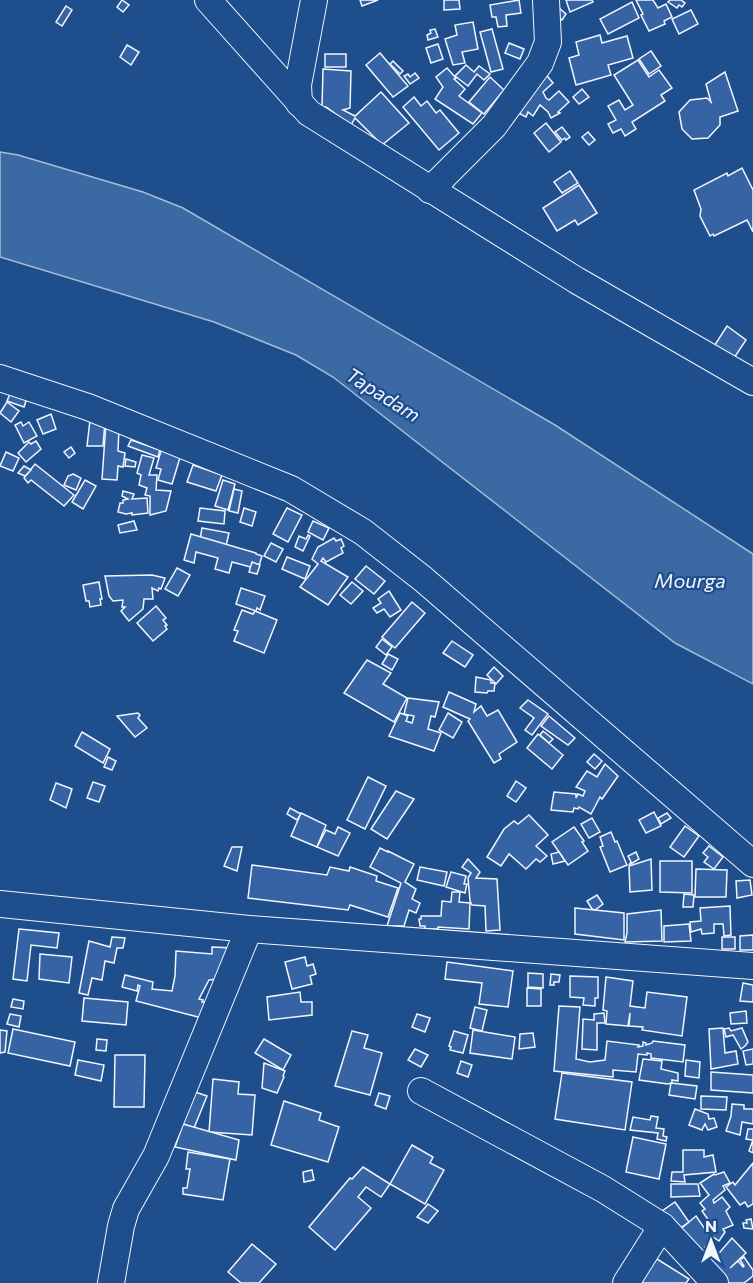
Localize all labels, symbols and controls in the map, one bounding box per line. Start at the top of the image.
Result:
water label: Tapadam [342,362,425,426]
water label: Mourga [654,568,726,592]
north arrow [681,1211,741,1271]
text: N [705,1216,717,1235]

